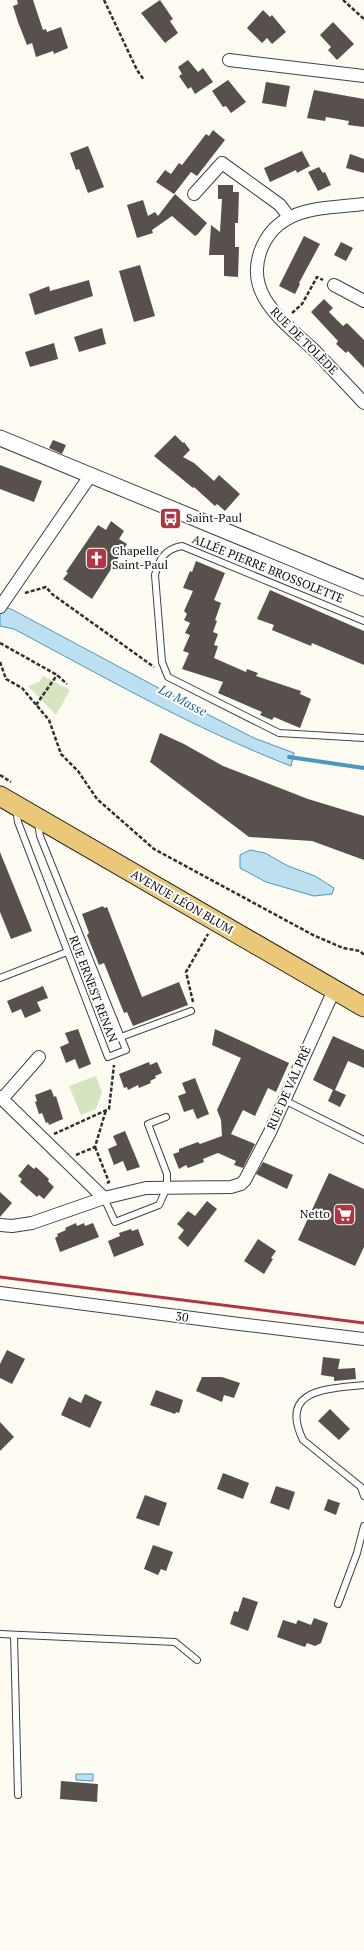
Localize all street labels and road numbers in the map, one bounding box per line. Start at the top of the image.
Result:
street label: RUE DE TOLÈDE [268,304,341,377]
street label: ALLÉE PIERRE BROSSOLETTE [190,531,346,606]
street label: AVENUE LÉON BLUM [128,866,237,937]
street label: RUE ERNEST RENAN [66,933,121,1045]
street label: RUE DE VAL PRÉ [263,1044,314,1132]
street label: 30 [175,1308,189,1325]

